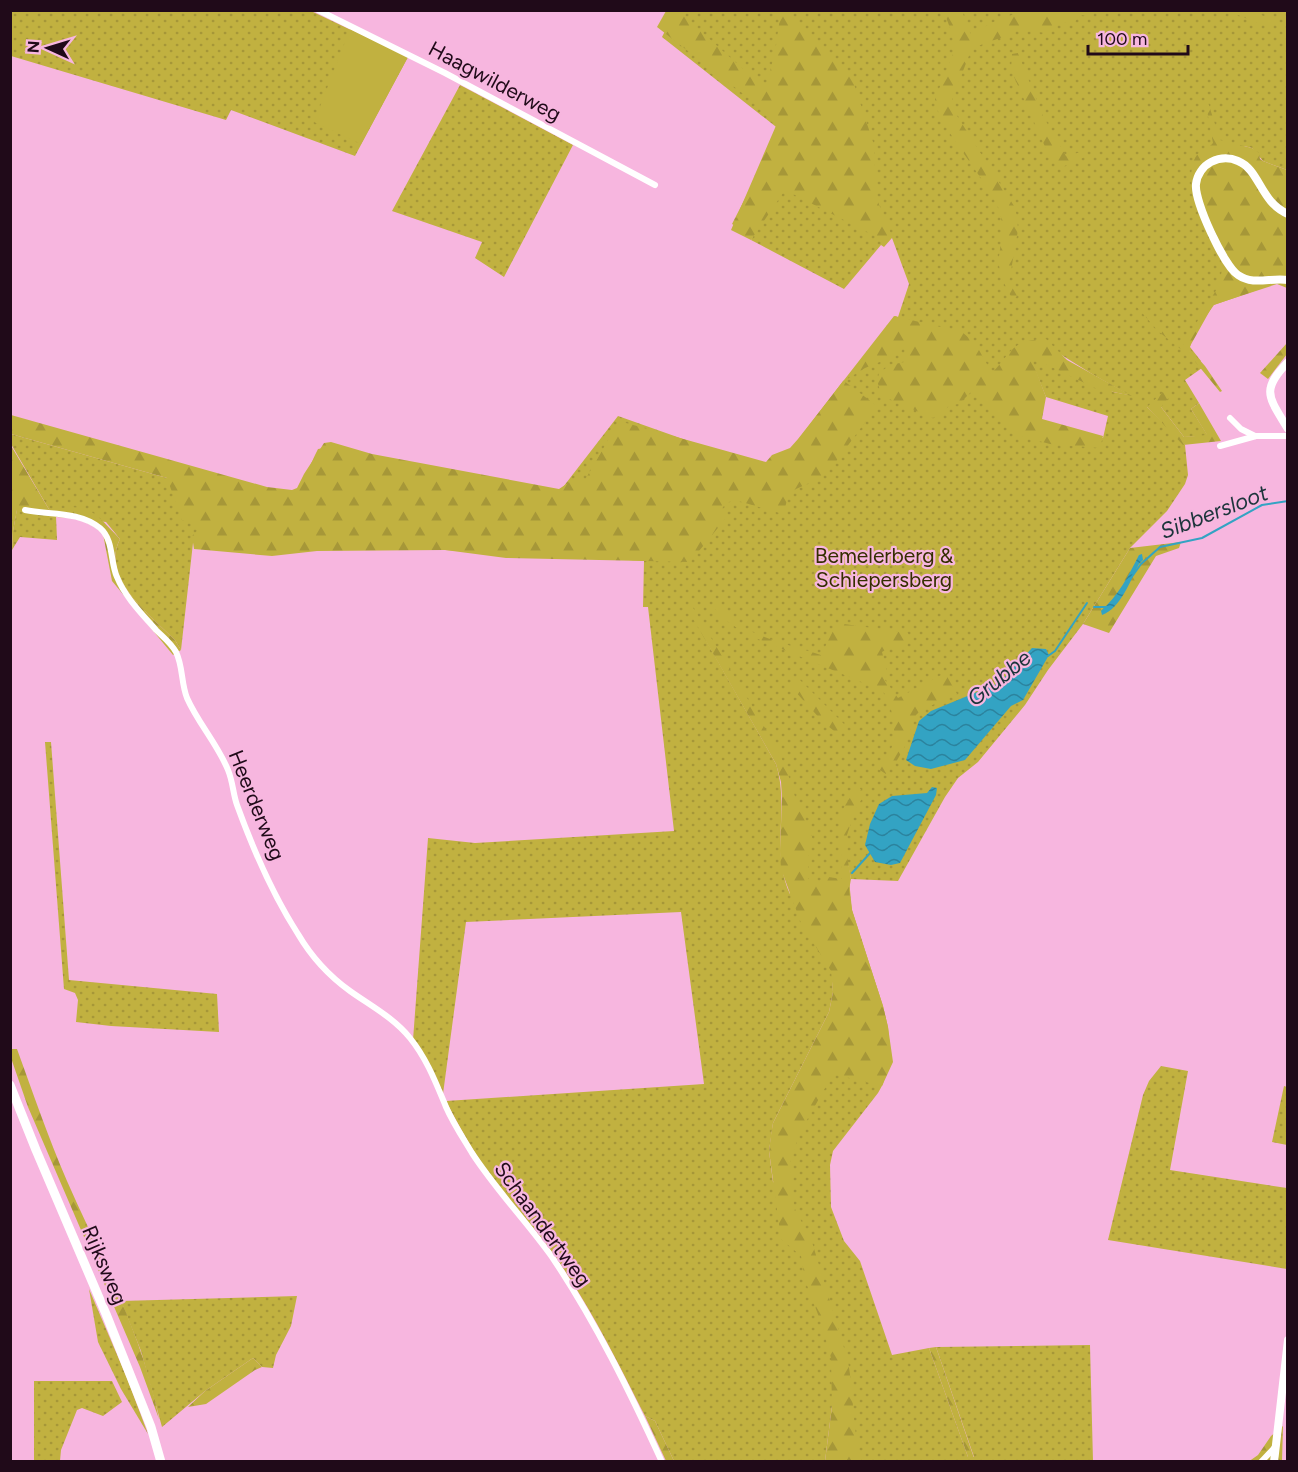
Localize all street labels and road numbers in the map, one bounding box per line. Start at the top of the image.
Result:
street label: Haagwilderweg [425,36,565,126]
street label: Heerderweg [224,746,290,864]
street label: Schaandertweg [489,1157,597,1291]
street label: Rijksweg [77,1222,133,1308]

